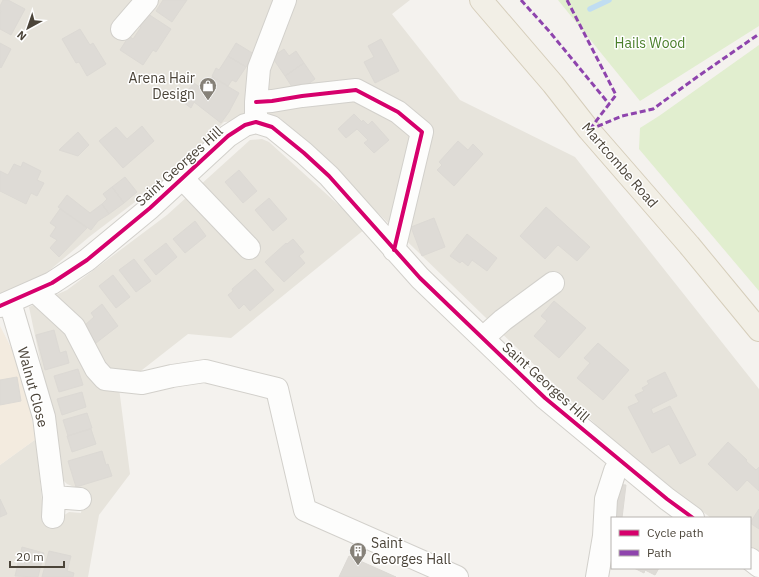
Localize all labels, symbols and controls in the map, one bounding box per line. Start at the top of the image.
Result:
north arrow [8,8,48,48]
text: N [14,28,29,44]
park label: Hails Wood [615,34,685,52]
place label: Arena Hair Design [129,69,195,103]
shop icon: Arena Hair Design [198,76,218,101]
street label: Martcombe Road [578,119,662,211]
street label: Saint Georges Hill [132,122,227,210]
street label: Saint Georges Hill [499,338,594,426]
street label: Walnut Close [14,345,52,430]
legend [611,517,751,569]
text: Cycle path [647,525,704,540]
place label: Saint Georges Hall [371,534,451,568]
building icon: Saint Georges Hall [348,541,368,566]
scale bar [10,543,64,569]
text: Path [647,545,672,560]
text: 20 m [16,549,44,564]

